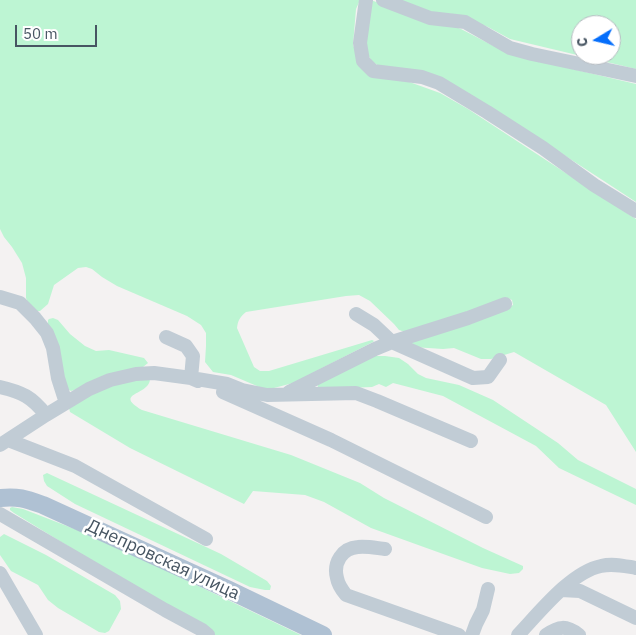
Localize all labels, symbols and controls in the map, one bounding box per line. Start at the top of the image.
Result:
scale bar [18,15,100,47]
north arrow [571,15,621,65]
text: 50 m [23,24,58,43]
text: С [573,36,592,48]
street label: Днепровская улица [83,515,243,605]

